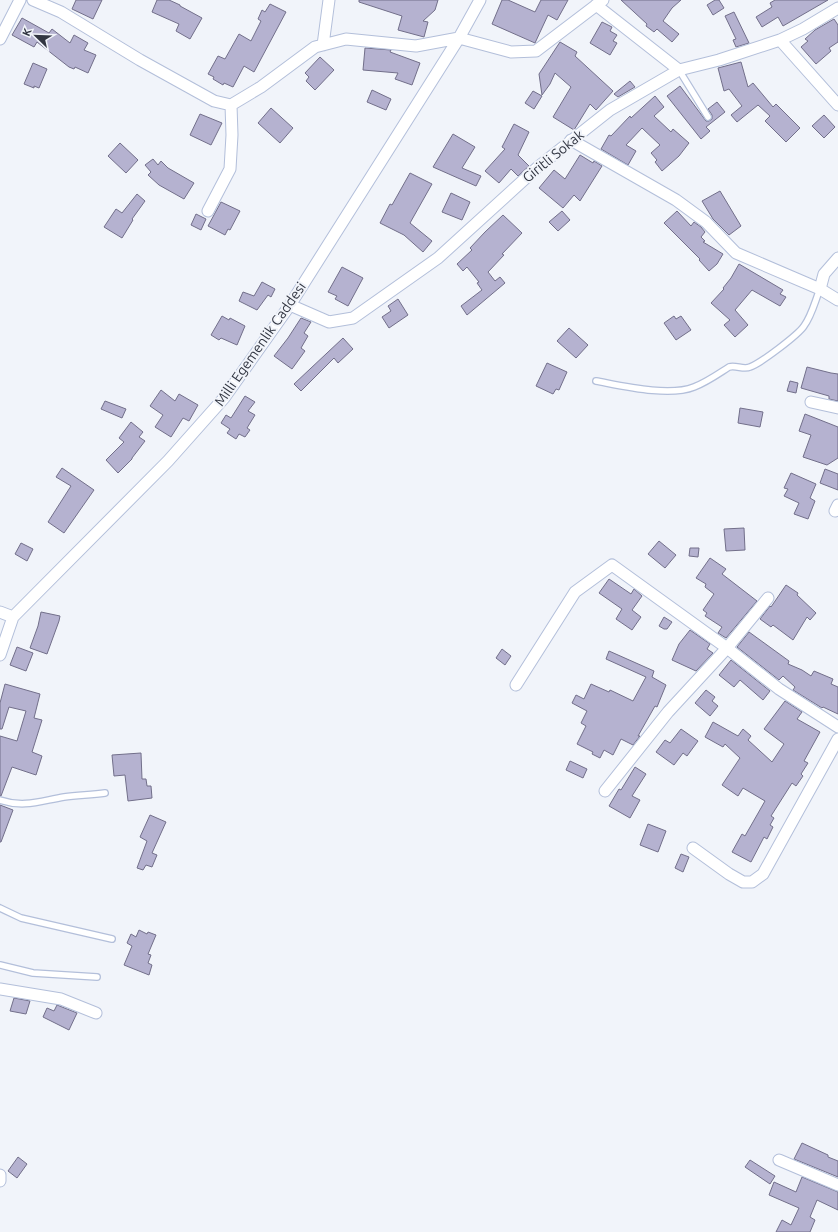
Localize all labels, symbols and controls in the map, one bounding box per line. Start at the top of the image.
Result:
north arrow [16,16,56,56]
text: K [20,26,34,38]
street label: Giritli Sokak [519,126,587,186]
street label: Milli Egemenlik Caddesi [211,279,309,409]

